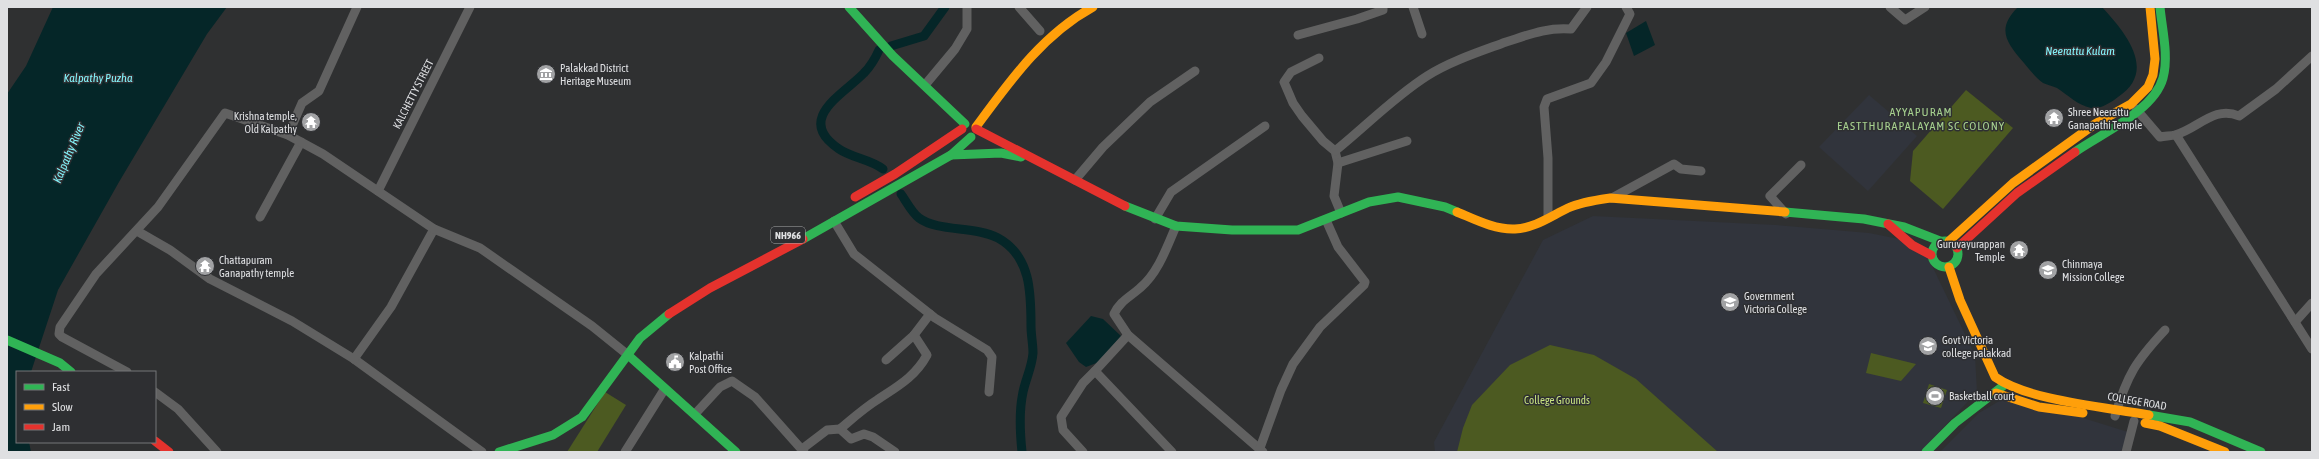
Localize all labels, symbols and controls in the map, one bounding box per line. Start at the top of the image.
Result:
water label: Neerattu Kulam [2045,44,2115,58]
street label: KALCHETTY STREET [390,57,436,131]
place label: Palakkad District Heritage Museum [560,62,631,87]
museum icon: Palakkad District Heritage Museum [535,63,557,85]
water label: Kalpathy Puzha [64,71,133,85]
district label: AYYAPURAM EASTTHURAPALAYAM SC COLONY [1837,105,2005,133]
place label: Shree Neerattu Ganapathi Temple [2068,106,2142,131]
temple icon: Shree Neerattu Ganapathi Temple [2043,107,2065,129]
place label: Krishna temple, Old Kalpathy [234,110,297,135]
temple icon: Krishna temple, Old Kalpathy [300,111,322,133]
water label: Kalpathy River [50,120,88,185]
road number: NH966 [771,227,805,243]
place label: Guruvayurappan Temple [1937,238,2005,263]
temple icon: Guruvayurappan Temple [2008,239,2030,261]
place label: Chattapuram Ganapathy temple [219,254,294,279]
temple icon: Chattapuram Ganapathy temple [194,255,216,277]
place label: Chinmaya Mission College [2062,258,2125,283]
school or university icon: Chinmaya Mission College [2037,259,2059,281]
place label: Government Victoria College [1744,290,1807,315]
school or university icon: Government Victoria College [1719,291,1741,313]
place label: Govt Victoria college palakkad [1942,334,2011,359]
school or university icon: Govt Victoria college palakkad [1917,335,1939,357]
place label: Kalpathi Post Office [689,350,732,375]
public building icon: Kalpathi Post Office [664,351,686,373]
legend [16,371,156,443]
text: Fast [52,380,70,394]
sports icon: Basketball court [1924,385,1946,407]
place label: Basketball court [1949,390,2015,402]
street label: COLLEGE ROAD [2107,390,2167,412]
park label: College Grounds [1524,394,1590,406]
text: Slow [52,400,73,414]
text: Jam [52,420,70,434]

